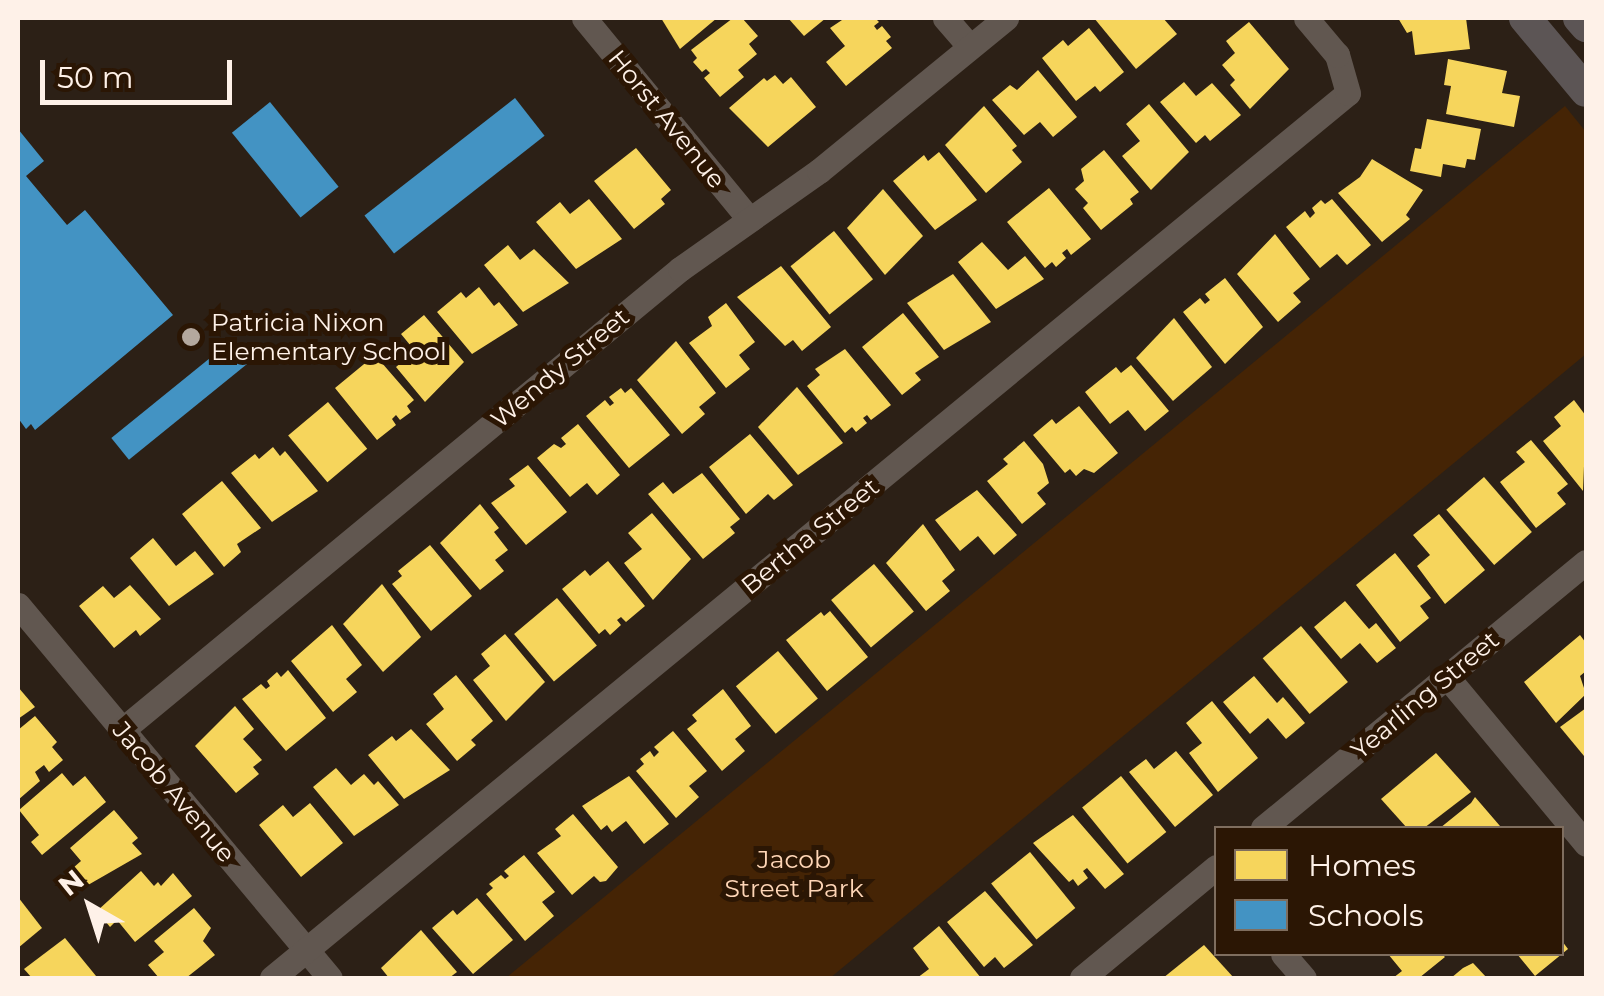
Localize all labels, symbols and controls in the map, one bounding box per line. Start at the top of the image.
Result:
scale bar [45,40,238,102]
street label: Horst Avenue [602,44,732,194]
text: 50 m [57,59,134,96]
street label: Wendy Street [485,302,635,434]
place label: Patricia Nixon Elementary School [211,308,447,367]
marker: Patricia Nixon Elementary School [180,326,202,348]
street label: Bertha Street [735,471,885,601]
street label: Yearling Street [1345,625,1505,765]
street label: Jacob Avenue [106,715,242,869]
legend [1214,826,1564,956]
park label: Jacob Street Park [724,845,864,904]
text: Homes [1308,847,1416,884]
north arrow [40,856,140,956]
text: N [52,862,91,903]
text: Schools [1308,897,1424,934]

